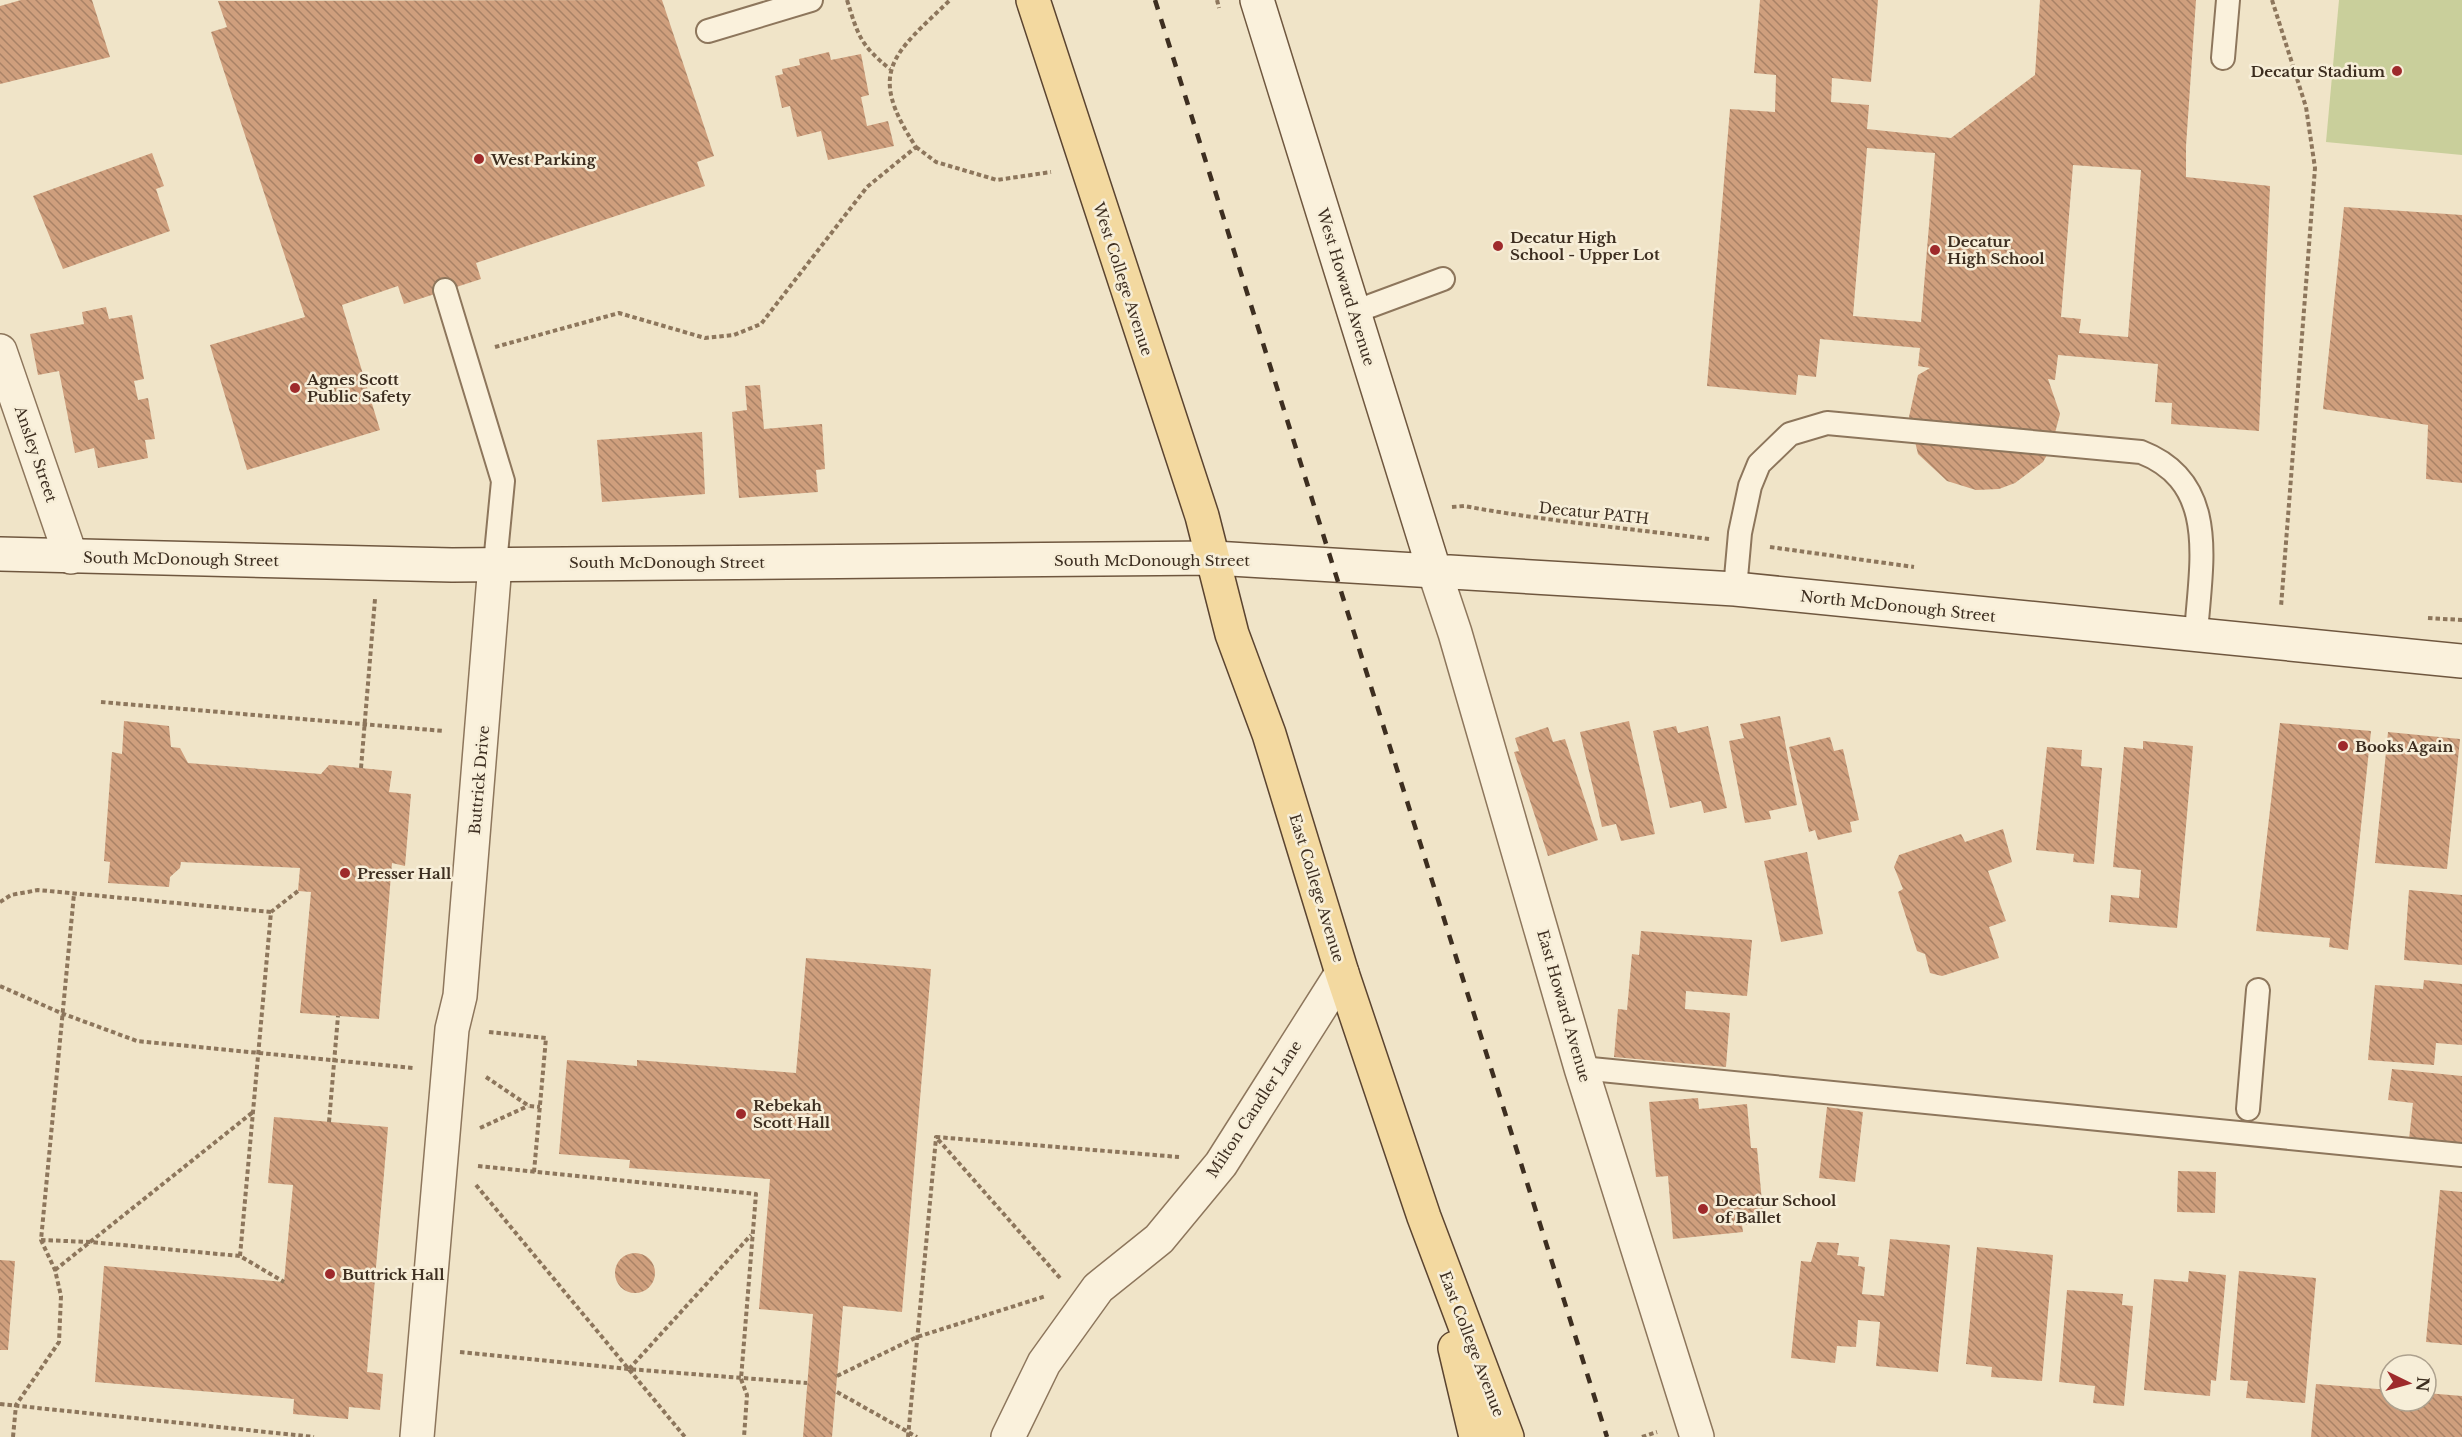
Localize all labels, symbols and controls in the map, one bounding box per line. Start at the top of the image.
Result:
place label: Decatur Stadium [2251,62,2385,81]
marker: Decatur Stadium [2390,64,2404,78]
place label: West Parking [490,150,597,169]
marker: West Parking [472,152,486,166]
street label: West College Avenue [1089,199,1157,358]
street label: West Howard Avenue [1313,205,1379,368]
place label: Decatur High School - Upper Lot [1510,228,1660,264]
place label: Decatur High School [1947,232,2045,268]
marker: Decatur High School - Upper Lot [1491,239,1505,253]
marker: Decatur High School [1928,243,1942,257]
place label: Agnes Scott Public Safety [306,370,411,406]
marker: Agnes Scott Public Safety [288,381,302,395]
street label: Ansley Street [10,402,61,505]
street label: Decatur PATH [1538,498,1650,528]
street label: South McDonough Street [83,548,279,570]
street label: South McDonough Street [1054,551,1250,570]
street label: South McDonough Street [569,553,765,572]
street label: North McDonough Street [1799,586,1997,626]
street label: Buttrick Drive [465,725,493,835]
place label: Books Again [2355,737,2453,756]
marker: Books Again [2336,739,2350,753]
street label: East College Avenue [1285,811,1349,965]
place label: Presser Hall [357,864,452,883]
marker: Presser Hall [338,866,352,880]
street label: East Howard Avenue [1533,928,1595,1084]
street label: Milton Candler Lane [1202,1037,1306,1181]
place label: Rebekah Scott Hall [753,1096,831,1132]
marker: Rebekah Scott Hall [734,1107,748,1121]
place label: Decatur School of Ballet [1715,1191,1837,1227]
marker: Decatur School of Ballet [1696,1202,1710,1216]
place label: Buttrick Hall [342,1265,445,1284]
marker: Buttrick Hall [323,1267,337,1281]
street label: East College Avenue [1435,1268,1509,1420]
north arrow [2378,1353,2438,1413]
text: N [2412,1376,2434,1393]

